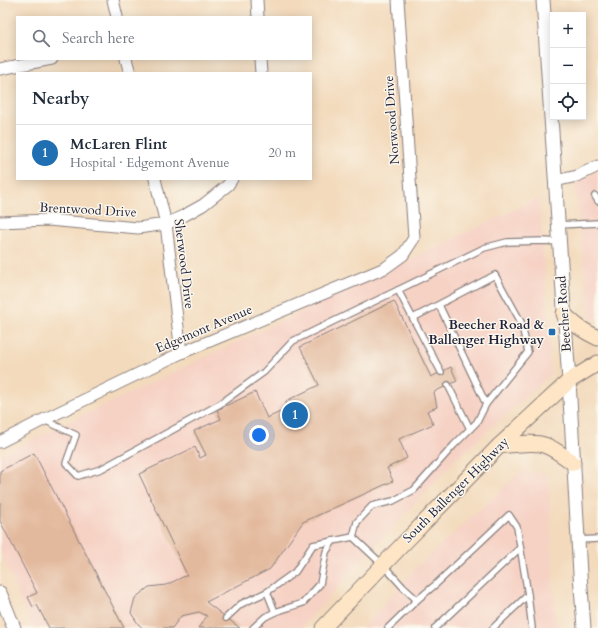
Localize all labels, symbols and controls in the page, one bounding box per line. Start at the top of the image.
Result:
map controls [550,12,586,120]
button: + [550,12,586,48]
search box [16,16,312,60]
icon: search [30,27,52,49]
text: Search here [62,28,135,48]
button: − [550,48,586,84]
street label: Norwood Drive [380,75,404,165]
button: locate [550,84,586,120]
text: Nearby [32,87,89,110]
text: McLaren Flint [70,134,167,154]
text: 1 [42,144,48,162]
text: 20 m [268,144,296,162]
text: Hospital · Edgemont Avenue [70,154,229,172]
street label: Brentwood Drive [39,198,137,222]
street label: Sherwood Drive [170,218,198,310]
street label: Beecher Road [552,275,576,353]
street label: Edgemont Avenue [153,300,255,357]
place label: Beecher Road & Ballenger Highway [428,316,545,349]
marker: Beecher Road & Ballenger Highway [547,327,557,337]
pin: 1 [282,400,308,430]
your location [249,425,269,445]
street label: South Ballenger Highway [399,433,513,547]

